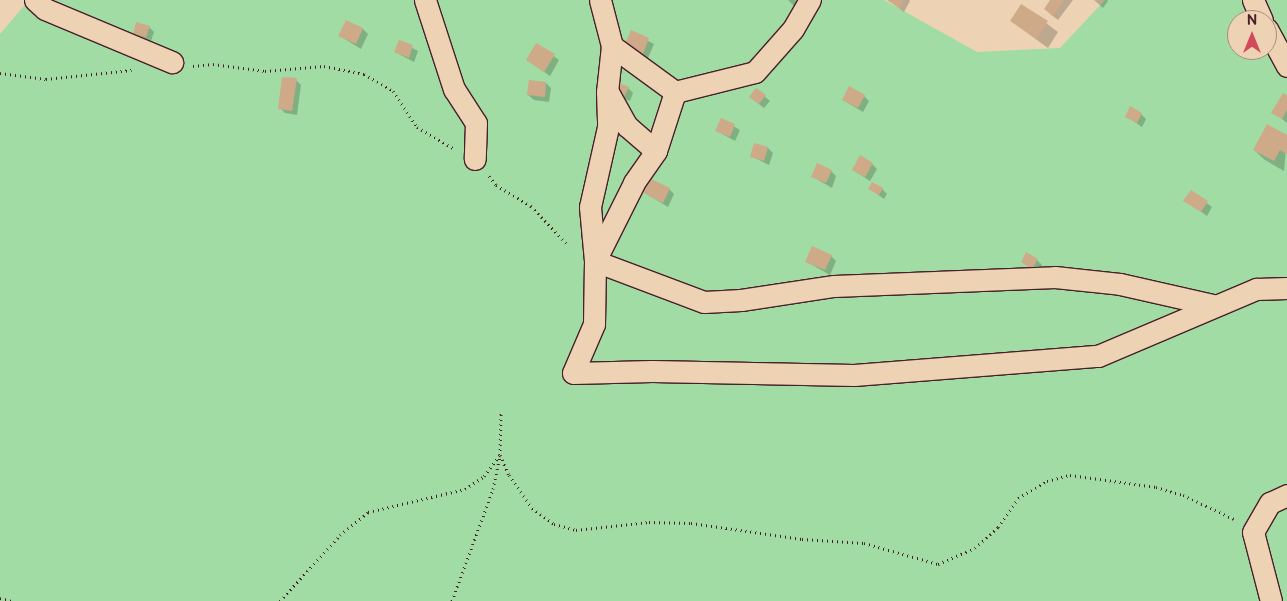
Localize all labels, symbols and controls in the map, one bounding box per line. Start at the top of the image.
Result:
north arrow [1227,10,1277,60]
text: N [1247,12,1257,29]

